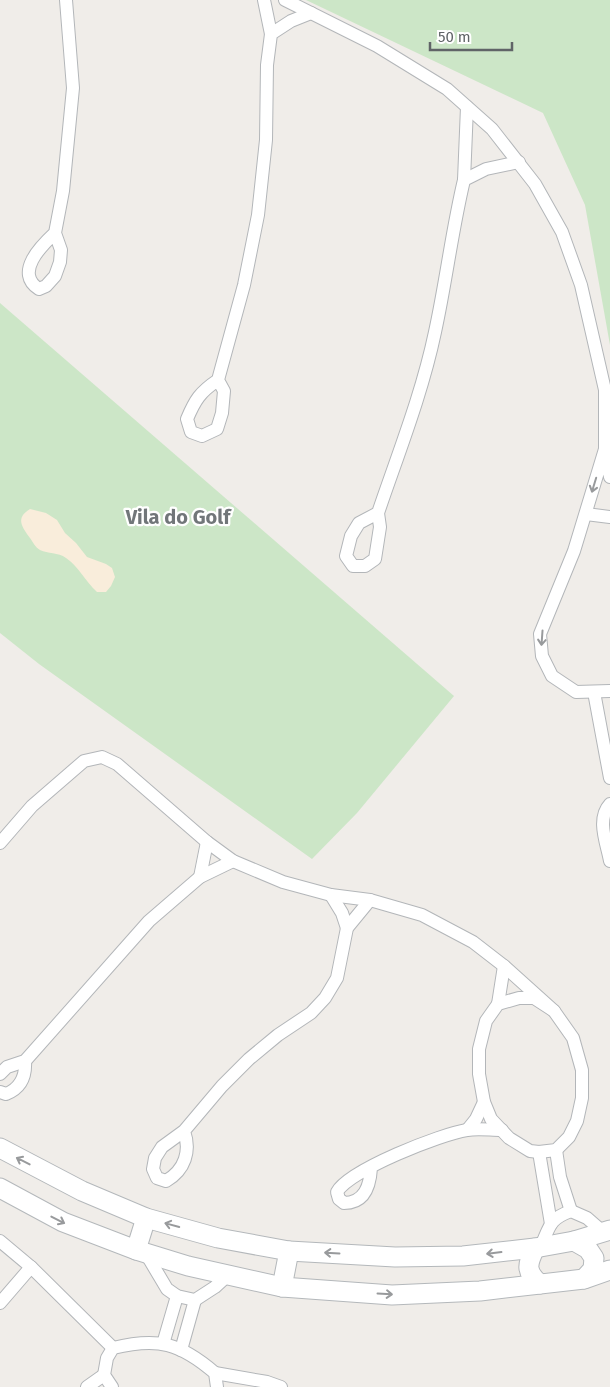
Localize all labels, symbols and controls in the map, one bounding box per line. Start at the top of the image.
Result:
scale bar [430,20,512,52]
text: 50 m [438,28,471,46]
one-way arrow [589,476,599,492]
district label: Vila do Golf [125,505,232,529]
one-way arrow [537,629,546,645]
one-way arrow [16,1156,31,1165]
one-way arrow [51,1215,66,1225]
one-way arrow [164,1220,180,1230]
one-way arrow [486,1248,502,1258]
one-way arrow [324,1249,340,1258]
one-way arrow [377,1290,393,1299]

